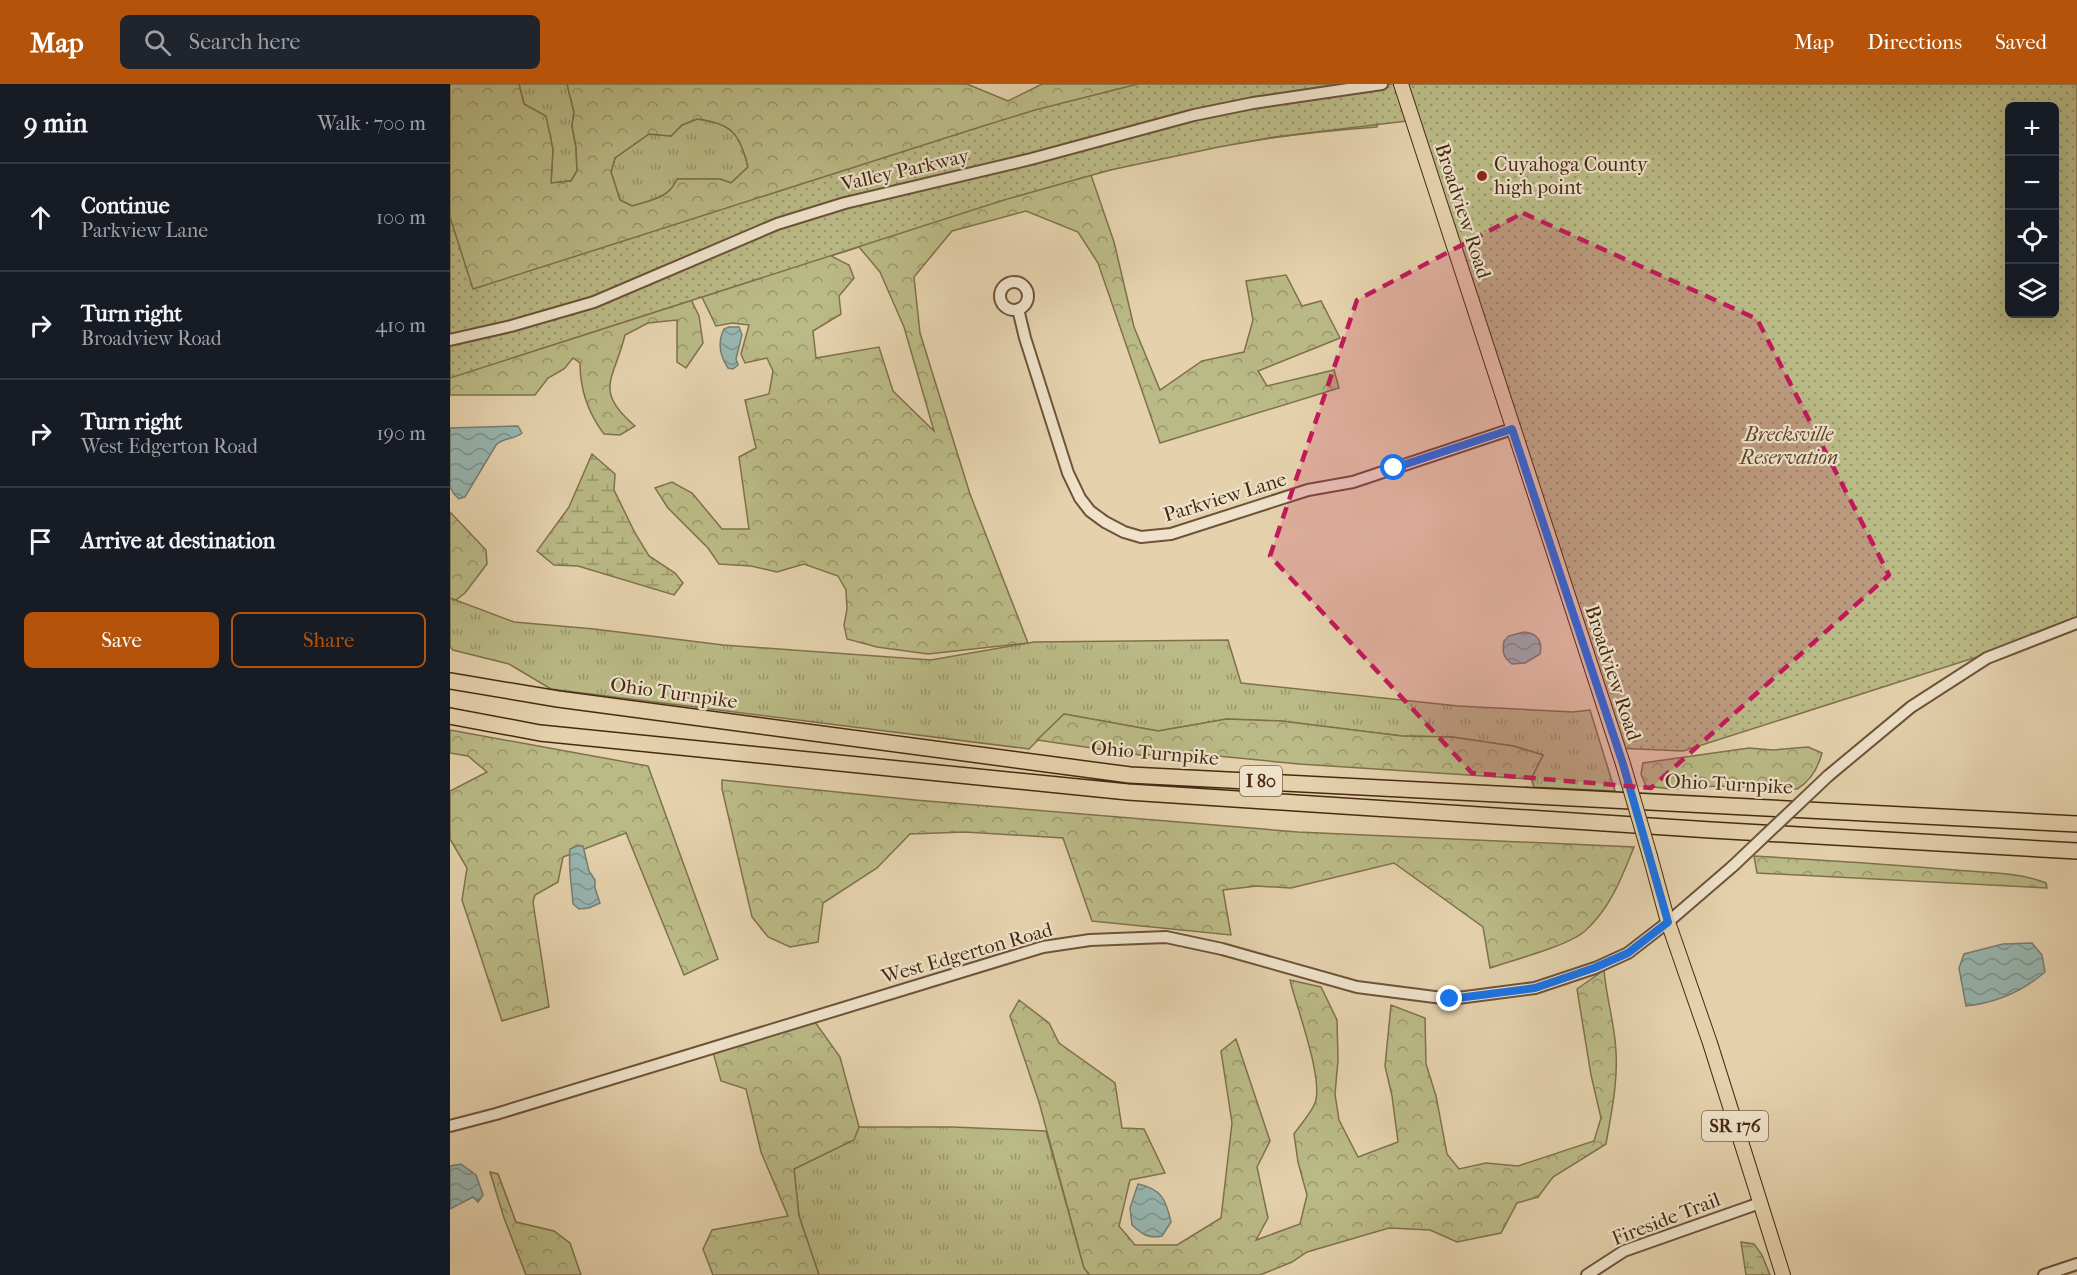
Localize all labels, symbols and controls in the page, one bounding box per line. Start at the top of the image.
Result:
search box [120,15,540,69]
text: Map [30,26,84,59]
icon: search [141,26,174,59]
text: Search here [189,29,300,55]
text: Map [1794,30,1834,54]
text: Directions [1867,30,1962,54]
text: Saved [1995,30,2047,54]
map controls [2005,102,2059,318]
button: + [2005,102,2059,156]
text: 9 min [24,108,88,139]
text: Walk · 700 m [317,112,426,135]
street label: Broadview Road [1430,141,1496,283]
street label: Valley Parkway [838,144,972,196]
place label: Cuyahoga County high point [1494,153,1649,199]
button: − [2005,156,2059,210]
marker: Cuyahoga County high point [1475,169,1489,183]
text: Continue [81,193,170,219]
icon: ahead [24,201,57,234]
text: 100 m [376,206,426,229]
button: locate [2005,210,2059,264]
text: Parkview Lane [81,219,208,242]
button: layers [2005,264,2059,318]
text: Turn right [81,301,182,327]
icon: right [24,309,57,342]
text: 410 m [375,314,426,337]
text: Broadview Road [81,327,222,350]
text: Turn right [81,409,182,435]
icon: right [24,417,57,450]
text: 190 m [376,422,426,445]
park label: Brecksville Reservation [1738,423,1838,469]
text: West Edgerton Road [81,435,258,458]
route start [1380,454,1406,480]
street label: Parkview Lane [1161,467,1289,527]
icon: arrive [24,525,57,558]
text: Arrive at destination [81,528,275,554]
street label: Broadview Road [1580,603,1646,745]
button: Save [24,612,219,668]
button: Share [231,612,426,668]
street label: Ohio Turnpike [609,673,739,713]
street label: Ohio Turnpike [1090,736,1220,770]
road number: I 80 [1240,766,1282,796]
street label: Ohio Turnpike [1664,769,1794,799]
street label: West Edgerton Road [878,917,1056,989]
route end [1436,985,1462,1011]
road number: SR 176 [1702,1111,1768,1141]
street label: Fireside Trail [1608,1188,1724,1250]

